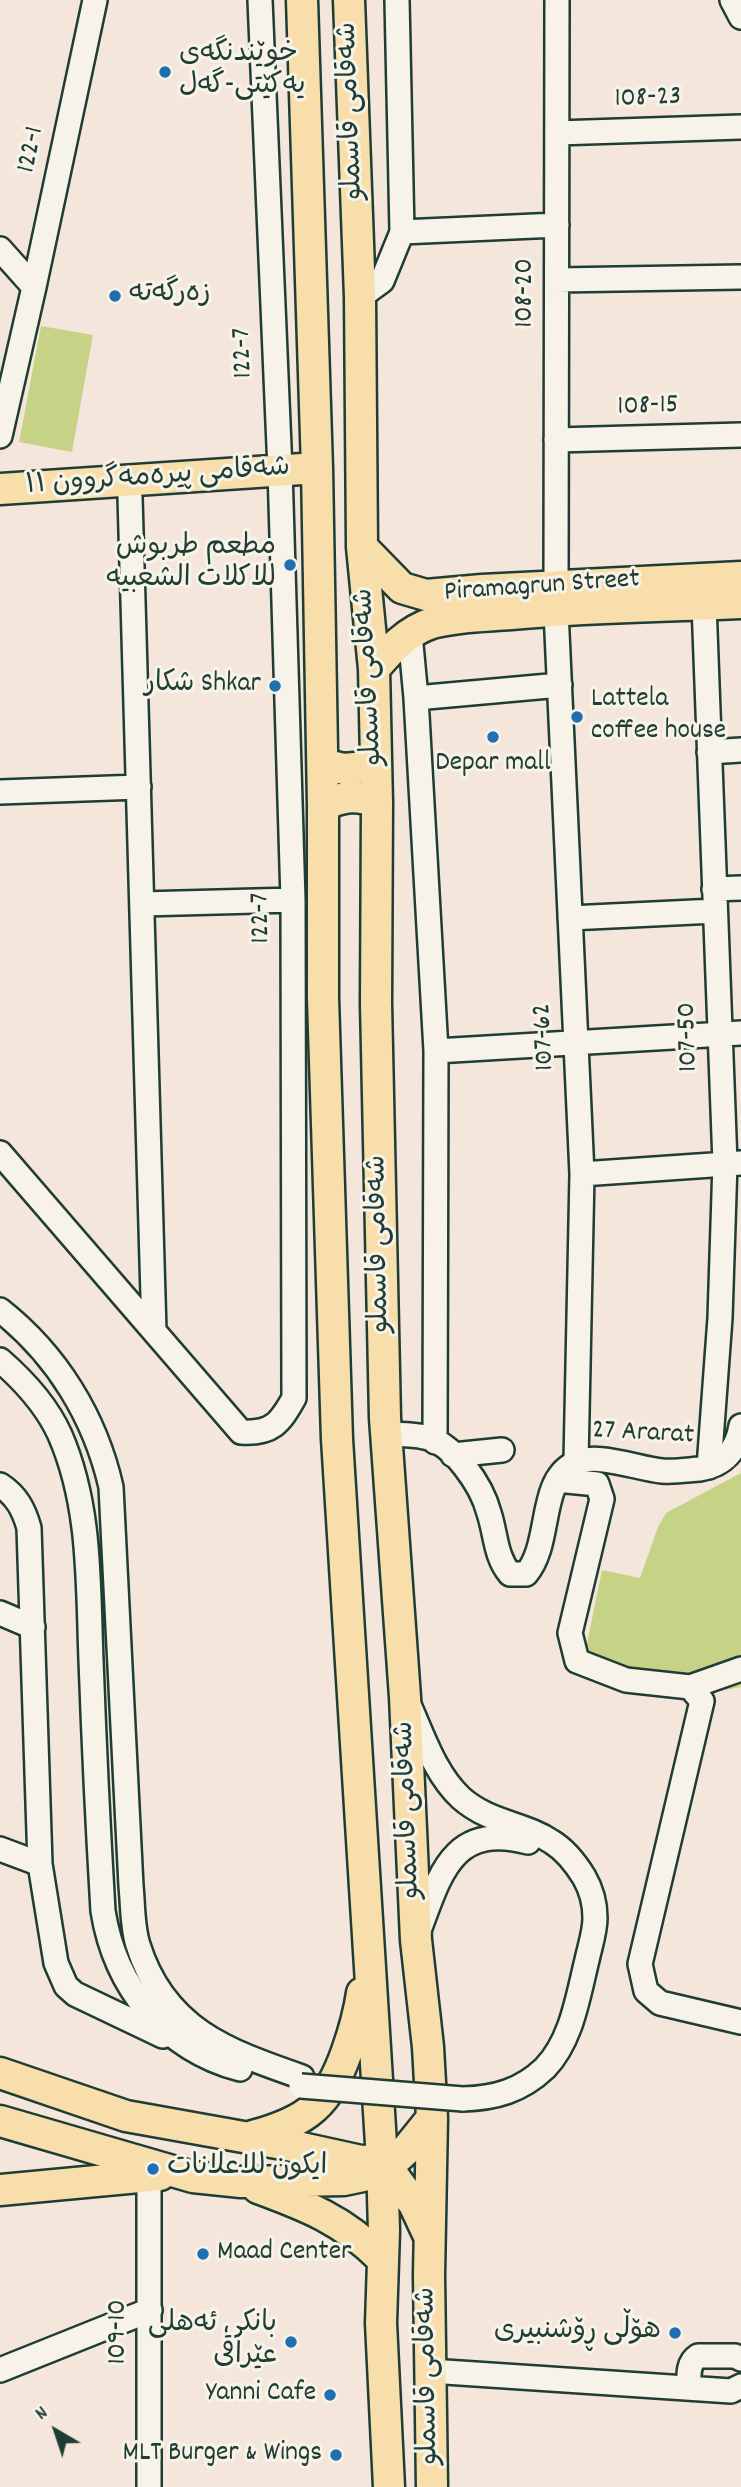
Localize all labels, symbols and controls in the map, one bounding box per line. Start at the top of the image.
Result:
street label: شەقامی قاسملو [333,21,373,201]
place label: خوێندنگەی یەکێتی-گەل [179,39,306,105]
marker: خوێندنگەی یەکێتی-گەل [157,64,173,80]
street label: 108-23 [614,82,682,118]
street label: 122-1 [12,124,54,176]
street label: 108-20 [510,258,544,328]
place label: زەرگەتە [129,279,211,313]
marker: زەرگەتە [107,288,123,304]
street label: 122-7 [227,327,263,379]
street label: 108-15 [617,390,679,426]
street label: شەقامی پیرەمەگروون ١١ [25,453,291,505]
place label: مطعم طربوش للاكلات الشعبيه [106,532,276,598]
marker: مطعم طربوش للاكلات الشعبيه [282,557,298,573]
street label: Piramagrun Street [443,564,641,612]
street label: شەقامی قاسملو [350,587,392,767]
place label: شکار Shkar [144,669,261,703]
marker: شکار Shkar [267,678,283,694]
place label: Lattela coffee house [591,684,726,750]
marker: Lattela coffee house [569,709,585,725]
marker: Depar mall [485,729,501,745]
place label: Depar mall [435,748,551,782]
street label: 122-7 [246,892,280,944]
street label: 107-50 [672,1001,708,1073]
street label: 107-62 [527,1002,565,1072]
street label: شەقامی قاسملو [363,1155,399,1333]
street label: 27 Ararat [591,1416,695,1454]
street label: شەقامی قاسملو [390,1720,430,1900]
place label: ايكون للاعلانات [167,2152,327,2186]
marker: ايكون للاعلانات [145,2161,161,2177]
place label: Maad Center [217,2237,351,2271]
marker: Maad Center [195,2246,211,2262]
street label: شەقامی قاسملو [412,2287,448,2465]
street label: 109-10 [103,2299,137,2365]
place label: بانکی ئەهلی عێراقی [148,2309,277,2375]
place label: هۆڵی ڕۆشنبیری [494,2316,661,2350]
marker: هۆڵی ڕۆشنبیری [667,2325,683,2341]
marker: بانکی ئەهلی عێراقی [283,2334,299,2350]
place label: Yanni Cafe [206,2378,316,2412]
marker: Yanni Cafe [322,2387,338,2403]
north arrow [21,2396,91,2466]
text: N [30,2401,55,2428]
place label: MLT Burger & Wings [123,2438,322,2472]
marker: MLT Burger & Wings [328,2447,344,2463]

